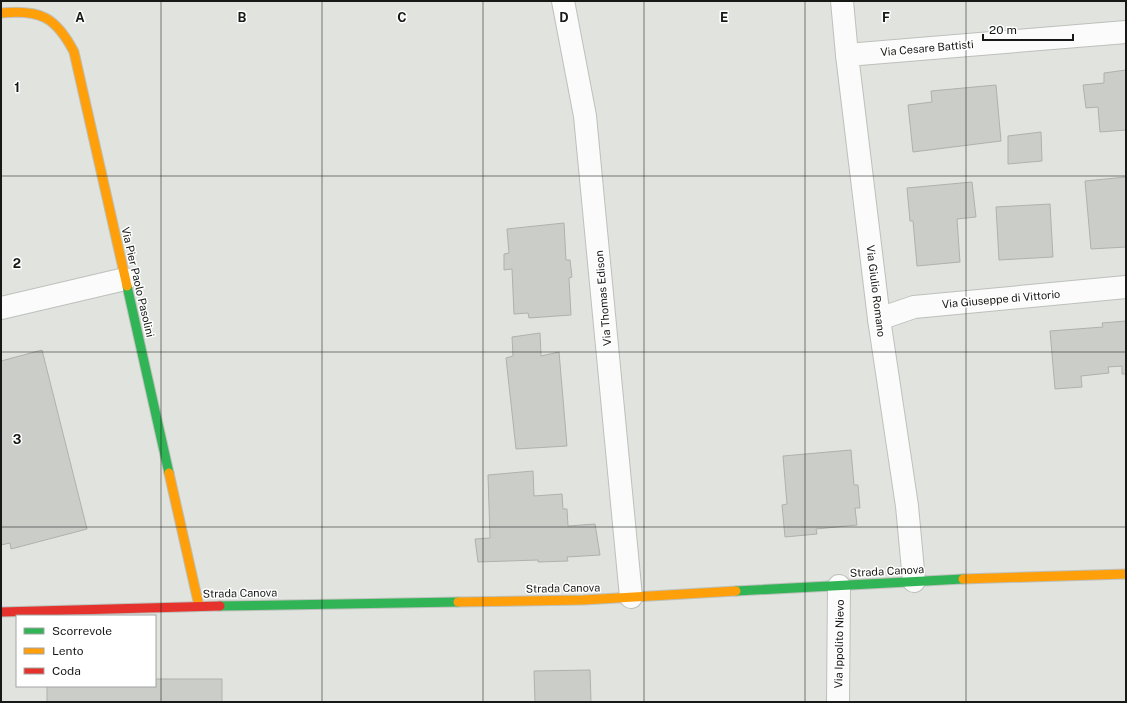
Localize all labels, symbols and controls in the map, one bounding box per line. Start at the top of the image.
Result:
text: A [75,10,85,25]
text: B [238,10,247,25]
text: C [397,10,407,25]
text: D [559,10,569,25]
text: E [720,10,728,25]
text: F [882,10,890,25]
scale bar [983,16,1073,42]
text: 20 m [989,23,1017,37]
street label: Via Cesare Battisti [880,38,974,58]
text: 1 [14,80,20,95]
street label: Via Pier Paolo Pasolini [119,226,157,338]
street label: Via Giulio Romano [864,244,888,338]
street label: Via Thomas Edison [593,250,613,346]
text: 2 [13,256,21,271]
street label: Via Giuseppe di Vittorio [941,288,1061,310]
text: 3 [13,432,22,447]
street label: Strada Canova [849,563,925,579]
street label: Strada Canova [526,581,600,595]
street label: Strada Canova [203,586,277,600]
street label: Via Ippolito Nievo [832,599,846,689]
legend [16,615,156,687]
text: Scorrevole [52,624,112,638]
text: Lento [52,644,84,658]
text: Coda [52,664,81,678]

